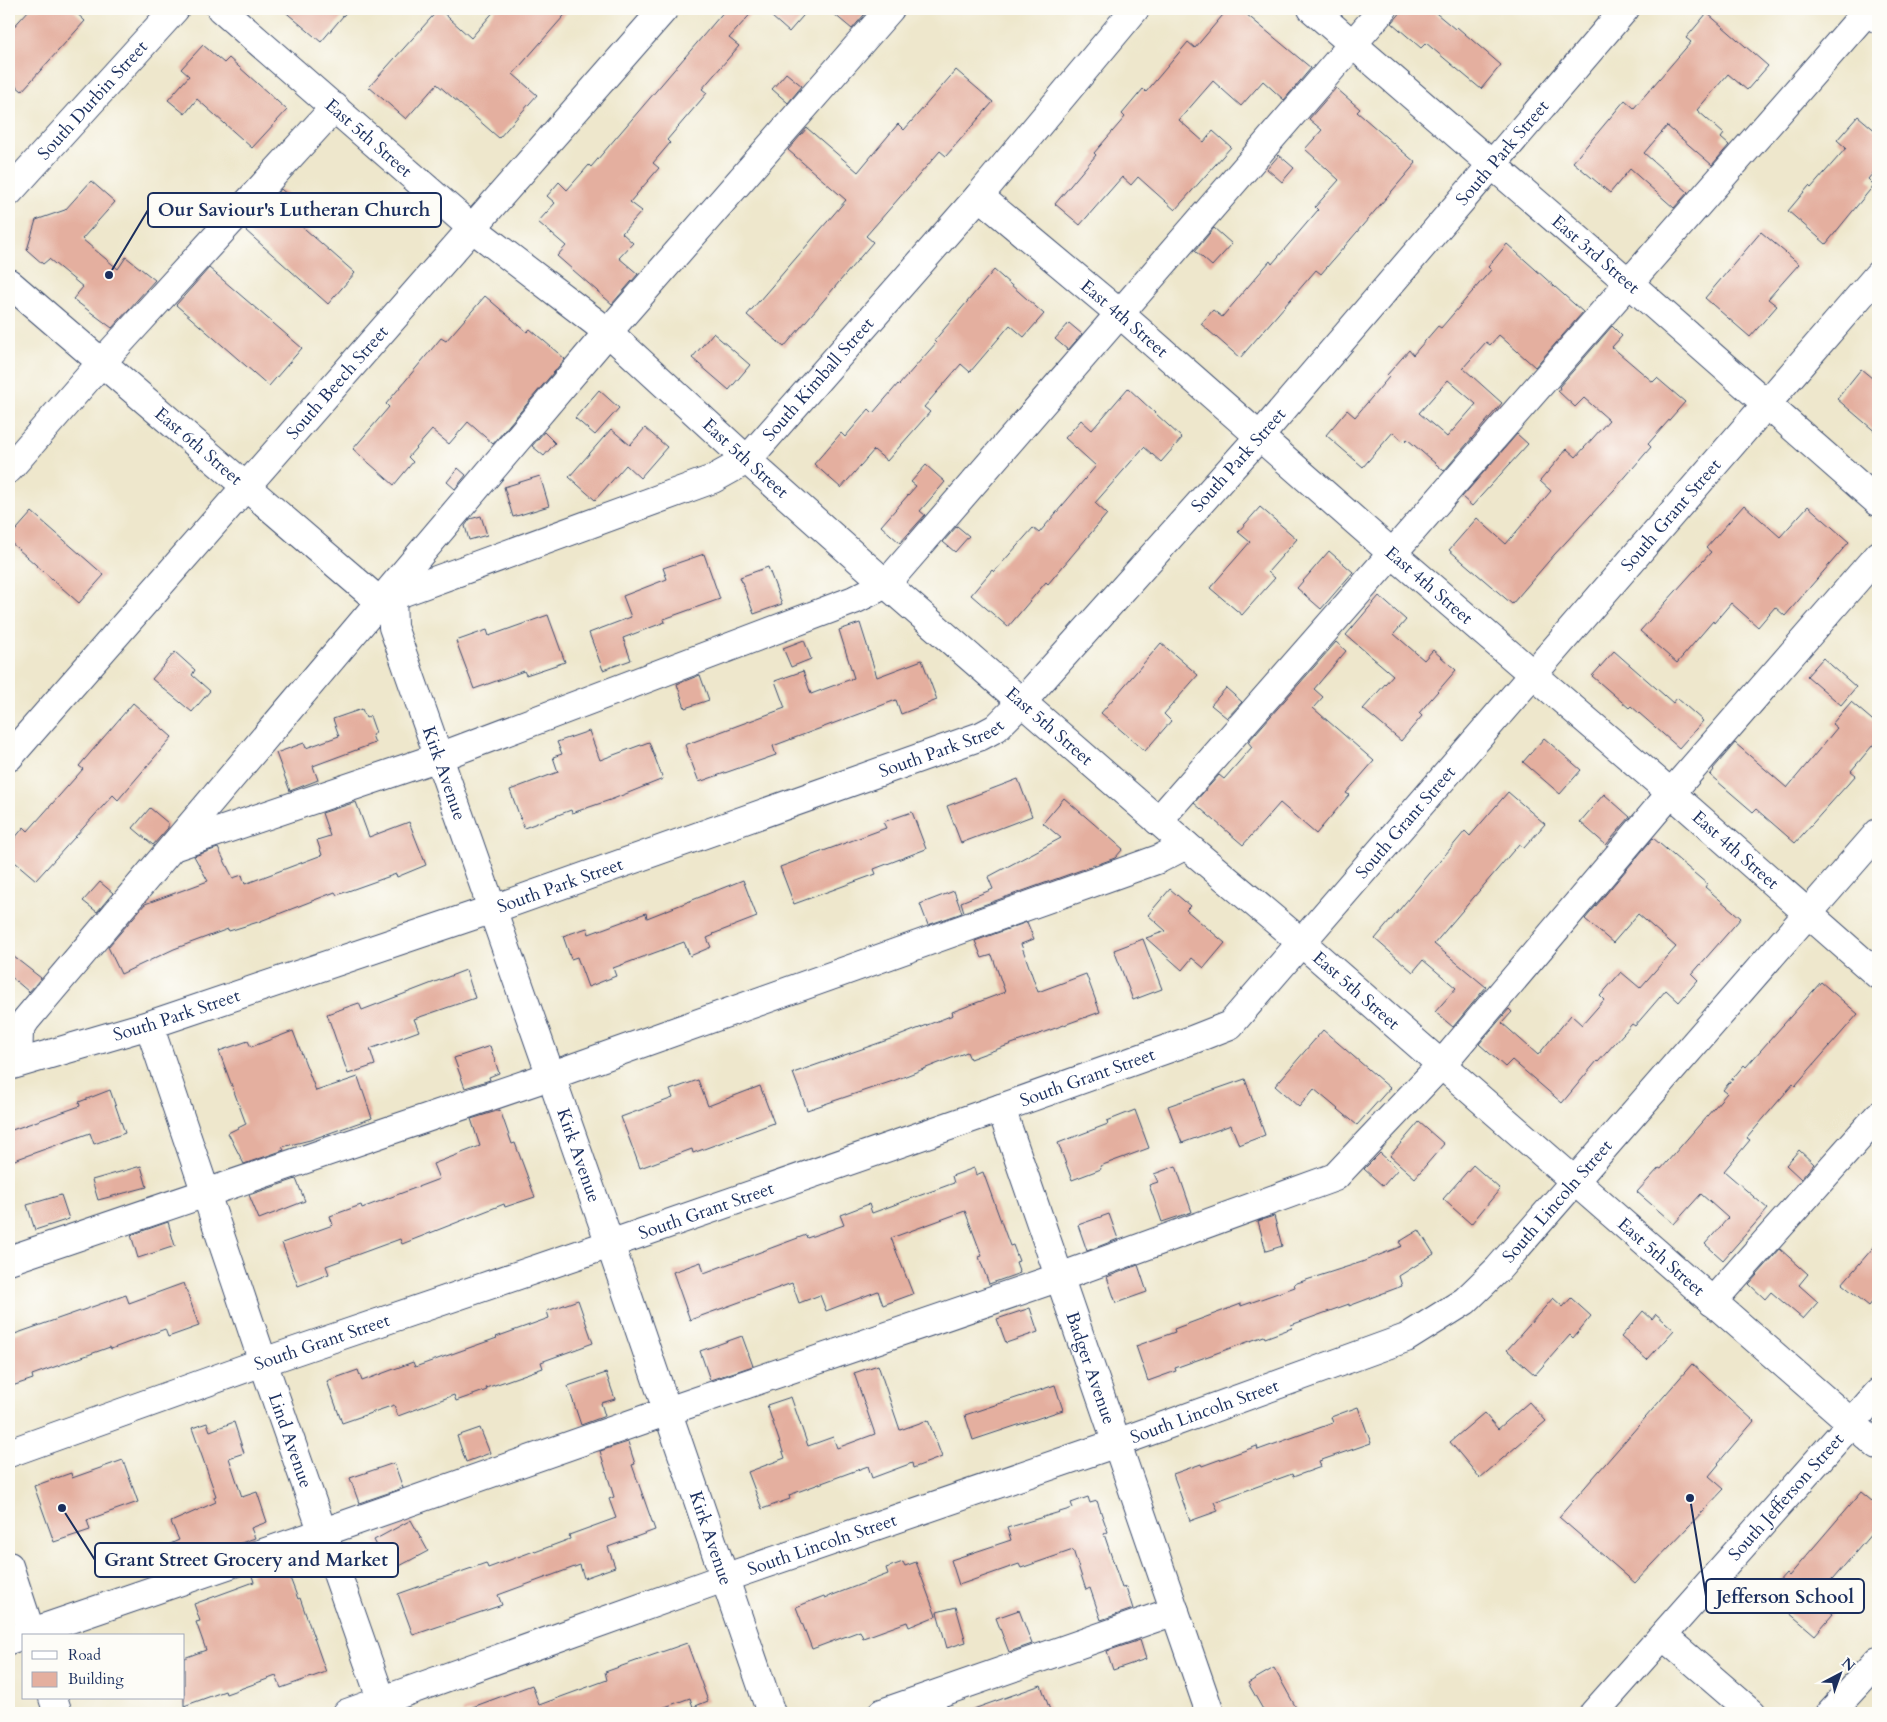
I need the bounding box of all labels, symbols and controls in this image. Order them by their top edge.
street label: South Durbin Street [32,35,153,165]
street label: East 5th Street [320,93,418,183]
street label: South Park Street [1450,94,1555,211]
callout: Our Saviour's Lutheran Church [148,193,441,227]
text: Our Saviour's Lutheran Church [158,197,430,223]
street label: East 3rd Street [1546,209,1645,300]
street label: East 4th Street [1075,273,1174,363]
street label: South Kimball Street [757,311,880,447]
street label: South Beech Street [280,320,394,445]
street label: East 6th Street [149,401,248,491]
street label: South Park Street [1185,402,1292,518]
street label: East 5th Street [697,413,794,504]
street label: South Grant Street [1615,453,1727,577]
street label: East 4th Street [1380,540,1479,630]
street label: East 5th Street [1000,681,1099,771]
street label: South Park Street [875,714,1010,784]
street label: Kirk Avenue [416,723,472,824]
street label: South Grant Street [1349,760,1461,884]
street label: East 4th Street [1687,805,1785,895]
street label: South Park Street [494,851,627,919]
street label: East 5th Street [1307,945,1406,1036]
street label: South Park Street [110,983,243,1047]
street label: South Grant Street [1016,1042,1159,1113]
street label: Kirk Avenue [551,1105,607,1206]
street label: South Lincoln Street [1496,1134,1618,1268]
street label: South Grant Street [635,1175,777,1246]
street label: East 5th Street [1612,1212,1711,1302]
street label: South Grant Street [251,1307,393,1377]
street label: Badger Avenue [1060,1308,1122,1428]
street label: South Lincoln Street [1127,1373,1282,1450]
street label: Lind Avenue [262,1390,319,1491]
street label: South Jefferson Street [1722,1427,1850,1566]
street label: Kirk Avenue [683,1488,739,1588]
street label: South Lincoln Street [744,1507,900,1582]
callout: Grant Street Grocery and Market [95,1543,398,1577]
text: Grant Street Grocery and Market [104,1547,388,1573]
callout: Jefferson School [1706,1579,1864,1613]
text: Jefferson School [1713,1584,1854,1610]
legend [22,1634,185,1700]
text: Road [68,1645,101,1665]
north arrow [1814,1650,1864,1700]
text: N [1837,1653,1859,1676]
text: Building [68,1669,124,1689]

